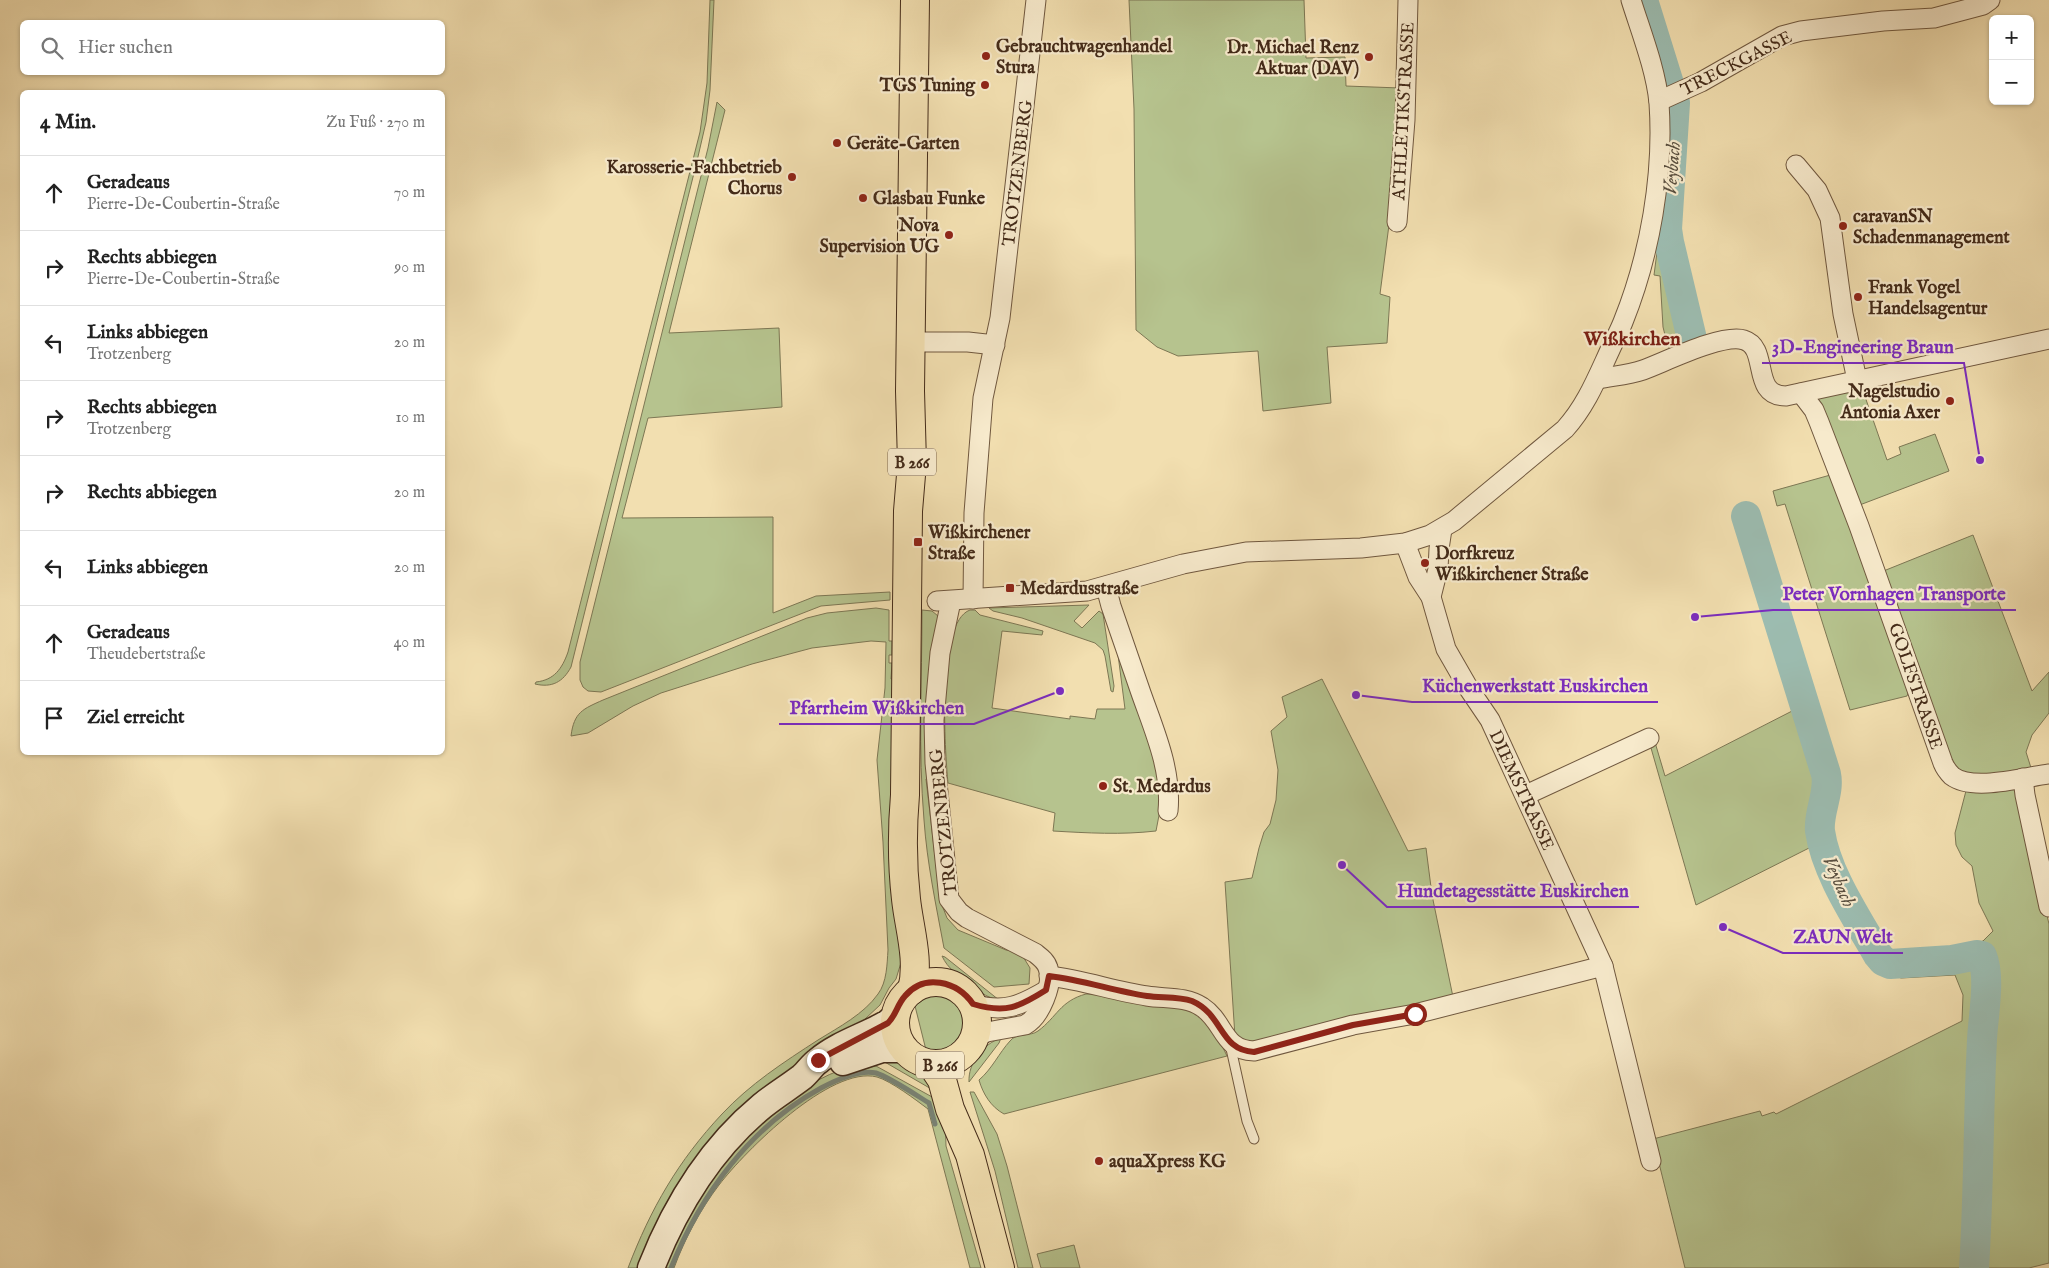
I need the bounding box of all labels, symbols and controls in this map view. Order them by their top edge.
map controls [1989,15,2034,105]
button: + [1989,15,2034,60]
search box [20,20,445,75]
street label: ATHLETIKSTRASSE [1388,21,1421,202]
street label: TRECKGASSE [1677,26,1796,102]
icon: search [38,34,66,62]
text: Hier suchen [78,36,173,60]
place label: Gebrauchtwagenhandel Stura [996,36,1173,80]
place label: Dr. Michael Renz Aktuar (DAV) [1227,37,1360,81]
marker: Gebrauchtwagenhandel Stura [980,50,992,62]
marker: Dr. Michael Renz Aktuar (DAV) [1363,51,1375,63]
button: − [1989,60,2034,105]
place label: TGS Tuning [879,75,976,98]
marker: TGS Tuning [979,79,991,91]
street label: TROTZENBERG [998,98,1039,248]
text: 4 Min. [40,109,96,136]
text: Zu Fuß · 270 m [326,113,425,133]
place label: Geräte-Garten [847,133,960,156]
marker: Geräte-Garten [831,137,843,149]
water label: Veybach [1659,141,1687,196]
place label: Karosserie-Fachbetrieb Chorus [606,157,783,201]
text: Geradeaus [87,171,170,195]
marker: Karosserie-Fachbetrieb Chorus [786,171,798,183]
icon: ahead [40,179,68,207]
text: 70 m [394,183,425,203]
place label: Glasbau Funke [873,188,986,211]
marker: Glasbau Funke [857,192,869,204]
text: Pierre-De-Coubertin-Straße [87,195,280,215]
place label: caravanSN Schadenmanagement [1853,206,2010,250]
place label: Nova Supervision UG [819,215,940,259]
marker: caravanSN Schadenmanagement [1837,220,1849,232]
marker: Nova Supervision UG [943,229,955,241]
text: Rechts abbiegen [87,246,217,270]
icon: right [40,254,68,282]
text: 90 m [394,258,425,278]
text: Pierre-De-Coubertin-Straße [87,270,280,290]
place label: Frank Vogel Handelsagentur [1868,277,1988,321]
marker: Frank Vogel Handelsagentur [1852,291,1864,303]
text: Links abbiegen [87,321,208,345]
district label: Wißkirchen [1582,327,1681,352]
icon: left [40,329,68,357]
callout: 3D-Engineering Braun [1762,329,1964,363]
text: 20 m [394,333,425,353]
text: 3D-Engineering Braun [1772,336,1954,360]
text: Trotzenberg [87,345,171,365]
place label: Nagelstudio Antonia Axer [1840,381,1940,425]
marker: Nagelstudio Antonia Axer [1944,395,1956,407]
text: Rechts abbiegen [87,396,217,420]
icon: right [40,404,68,432]
text: 10 m [395,408,425,428]
text: Trotzenberg [87,420,171,440]
road number: B 266 [888,448,936,476]
icon: right [40,479,68,507]
text: Rechts abbiegen [87,481,217,505]
text: 20 m [394,483,425,503]
place label: Wißkirchener Straße [927,522,1031,566]
marker: Wißkirchener Straße [912,536,924,548]
place label: Dorfkreuz Wißkirchener Straße [1434,543,1589,587]
icon: left [40,554,68,582]
text: Links abbiegen [87,556,208,580]
marker: Dorfkreuz Wißkirchener Straße [1419,557,1431,569]
text: 20 m [394,558,425,578]
callout: Peter Vornhagen Transporte [1773,576,2016,610]
place label: Medardusstraße [1020,578,1139,601]
marker: Medardusstraße [1004,582,1016,594]
text: Peter Vornhagen Transporte [1782,583,2006,607]
street label: GOLFSTRASSE [1882,620,1947,753]
text: Geradeaus [87,621,170,645]
icon: ahead [40,629,68,657]
text: 40 m [393,633,425,653]
text: Theudebertstraße [87,645,205,665]
callout: Küchenwerkstatt Euskirchen [1412,668,1658,702]
text: Küchenwerkstatt Euskirchen [1422,675,1648,699]
callout: Pfarrheim Wißkirchen [779,690,974,724]
text: Pfarrheim Wißkirchen [790,697,964,721]
icon: arrive [40,704,68,732]
text: Ziel erreicht [87,706,185,730]
street label: DIEMSTRASSE [1483,727,1559,855]
street label: TROTZENBERG [925,747,964,896]
place label: St. Medardus [1113,776,1211,799]
marker: St. Medardus [1097,780,1109,792]
water label: Veybach [1816,853,1860,911]
callout: Hundetagesstätte Euskirchen [1387,873,1639,907]
text: Hundetagesstätte Euskirchen [1397,880,1629,904]
callout: ZAUN Welt [1783,919,1903,953]
text: ZAUN Welt [1793,926,1893,950]
route start [1404,1003,1427,1026]
route end [807,1049,830,1072]
road number: B 266 [916,1052,964,1078]
place label: aquaXpress KG [1109,1151,1226,1174]
marker: aquaXpress KG [1093,1155,1105,1167]

